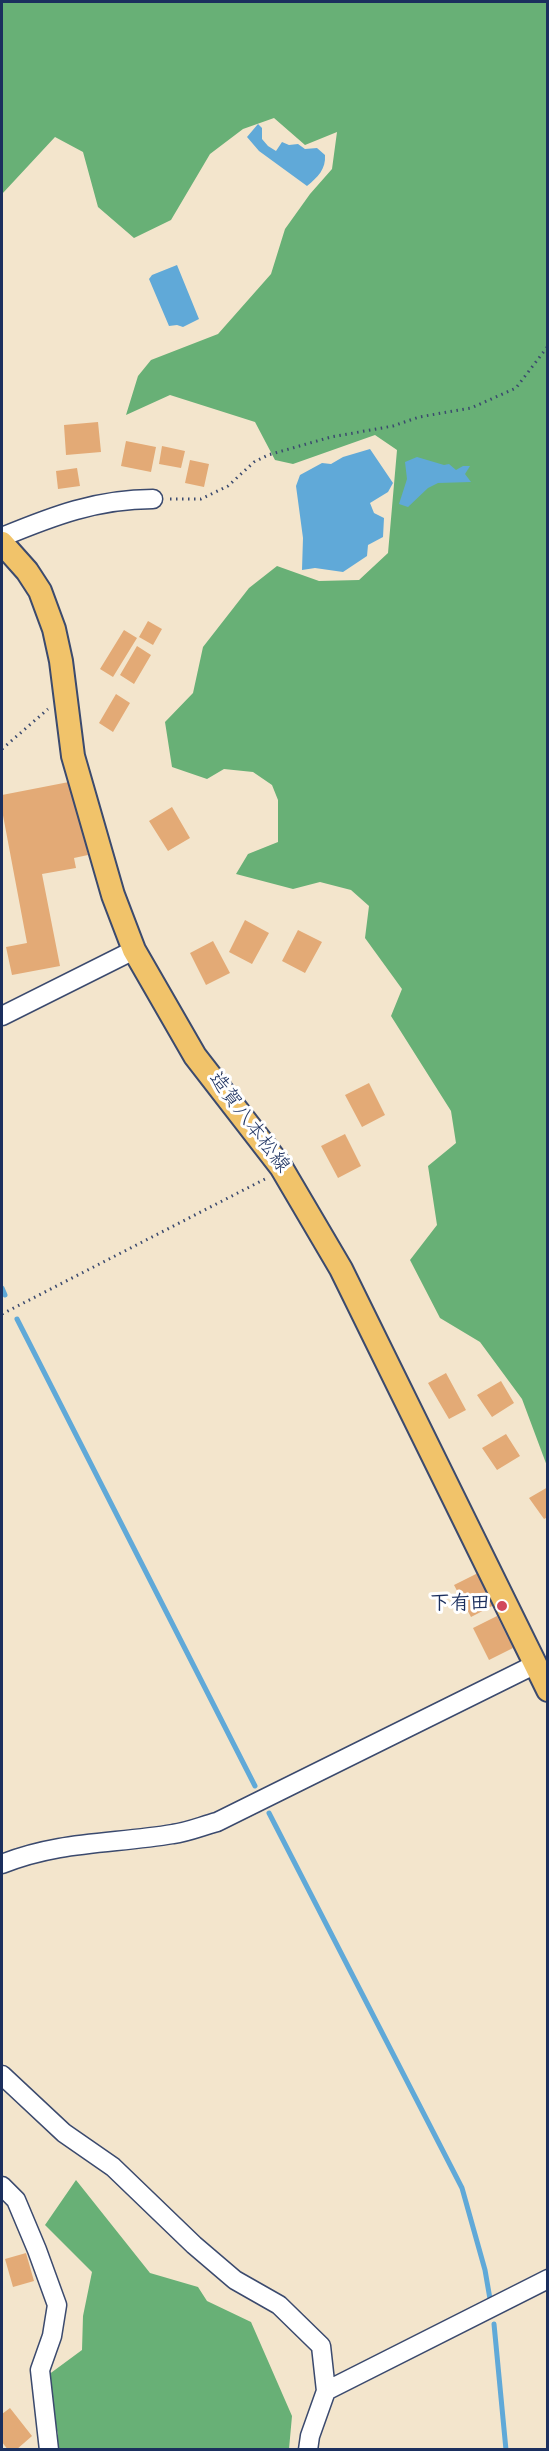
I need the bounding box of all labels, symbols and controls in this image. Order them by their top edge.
street label: 造賀八本松線 [201,1069,293,1179]
place label: 下有田 [430,1594,490,1618]
marker: 下有田 [495,1599,509,1613]

